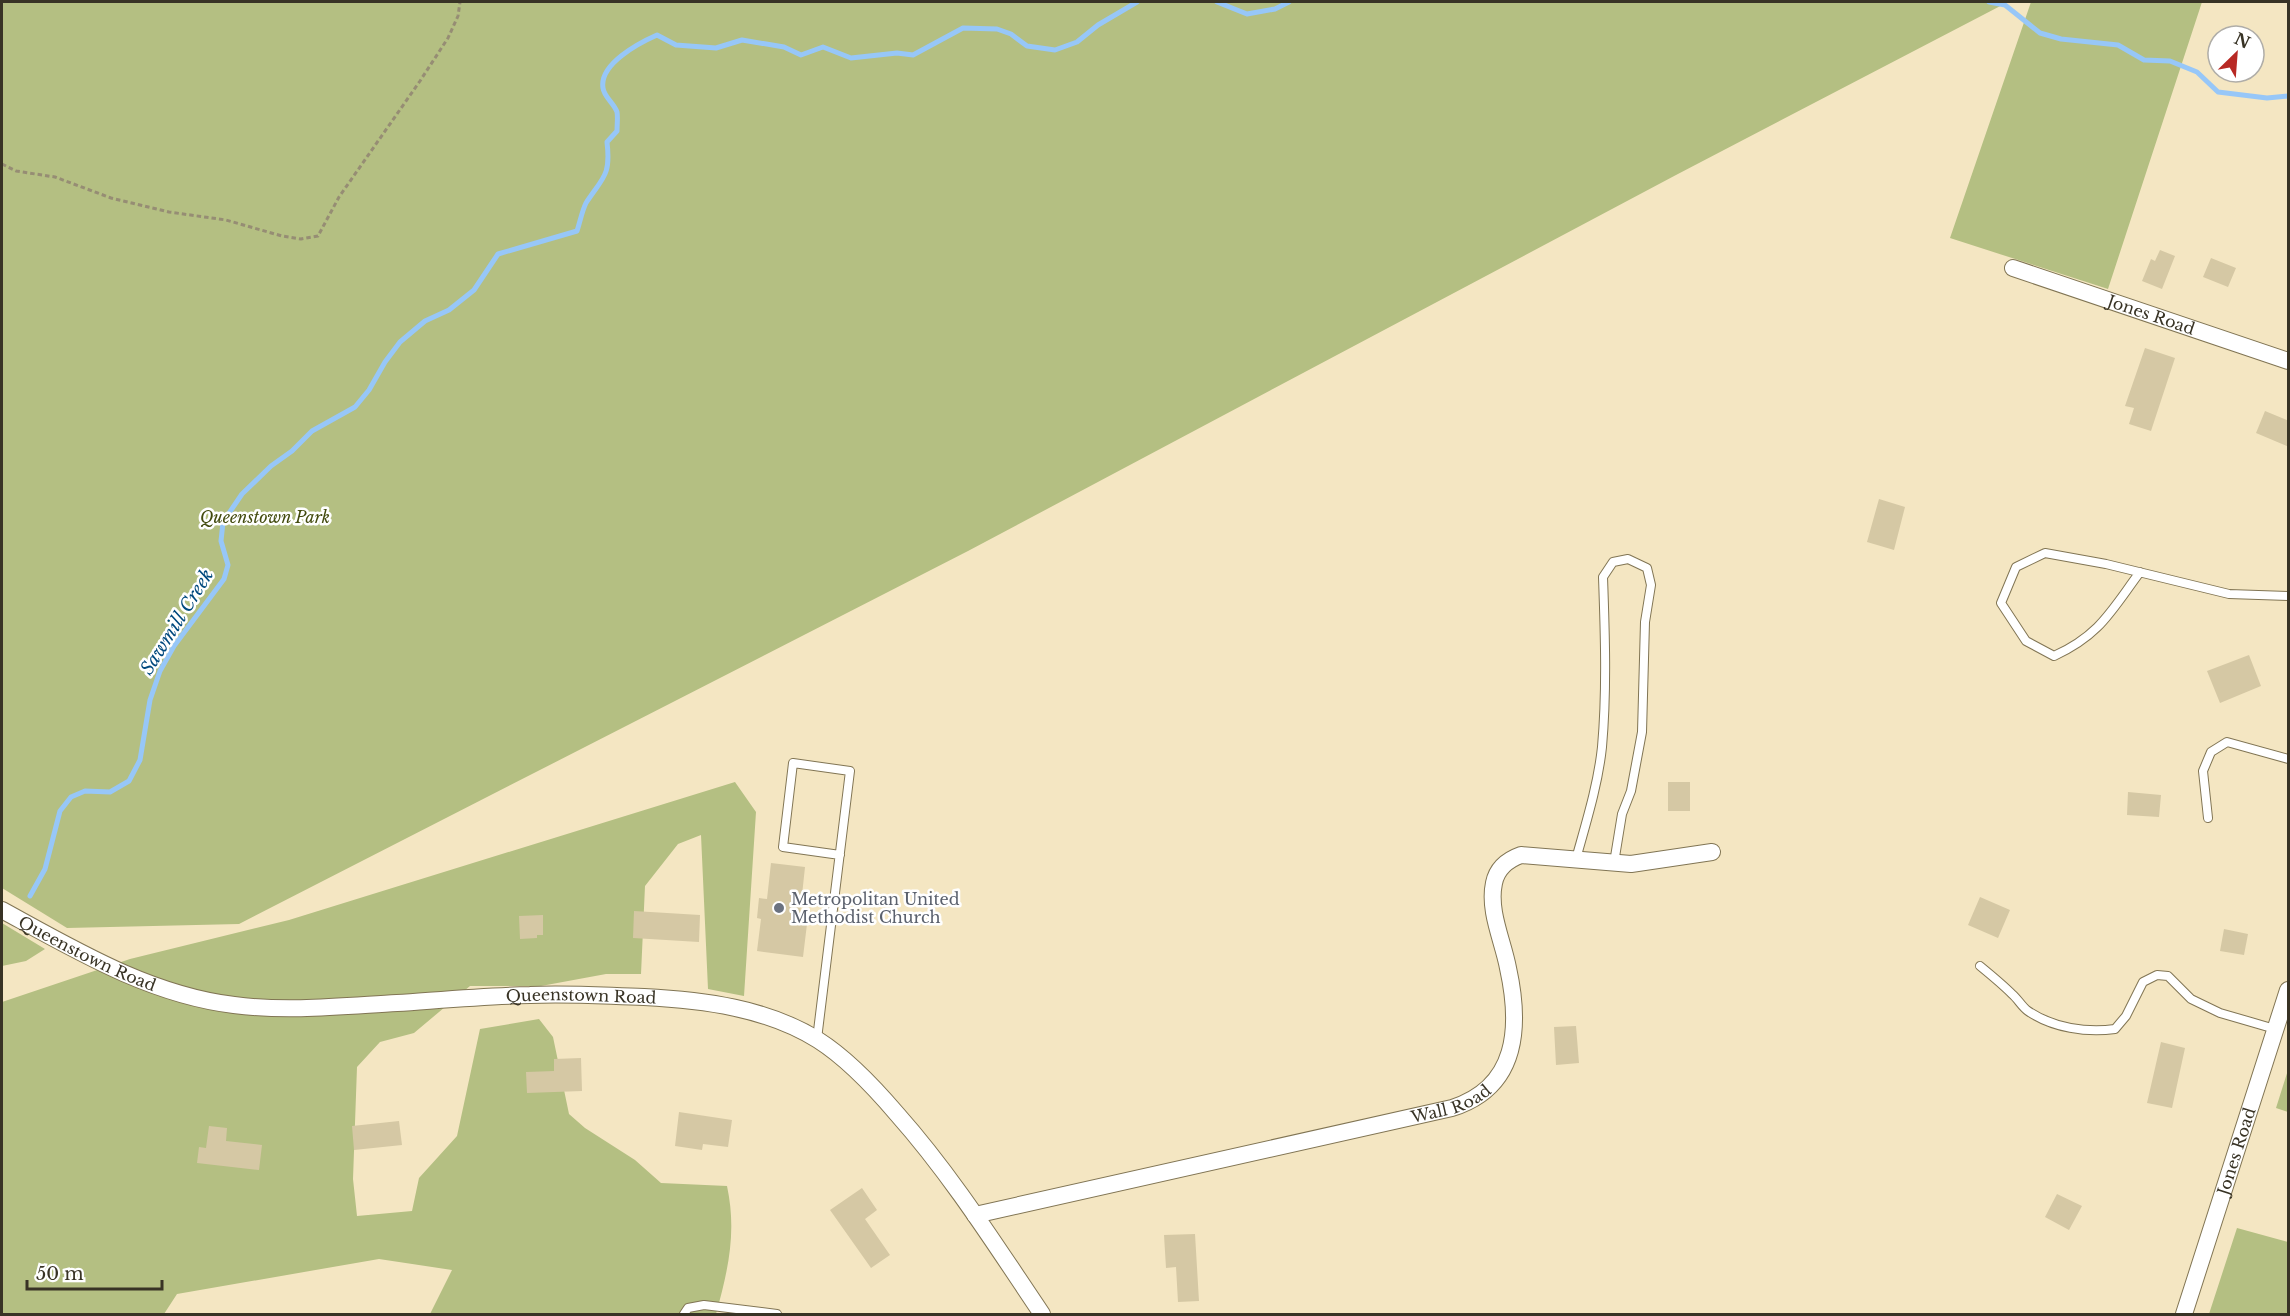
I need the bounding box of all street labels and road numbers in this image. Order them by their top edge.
street label: Jones Road [2103,290,2198,339]
street label: Queenstown Road [15,911,159,995]
street label: Queenstown Road [505,984,657,1008]
street label: Wall Road [1408,1080,1495,1127]
street label: Jones Road [2212,1105,2260,1199]

